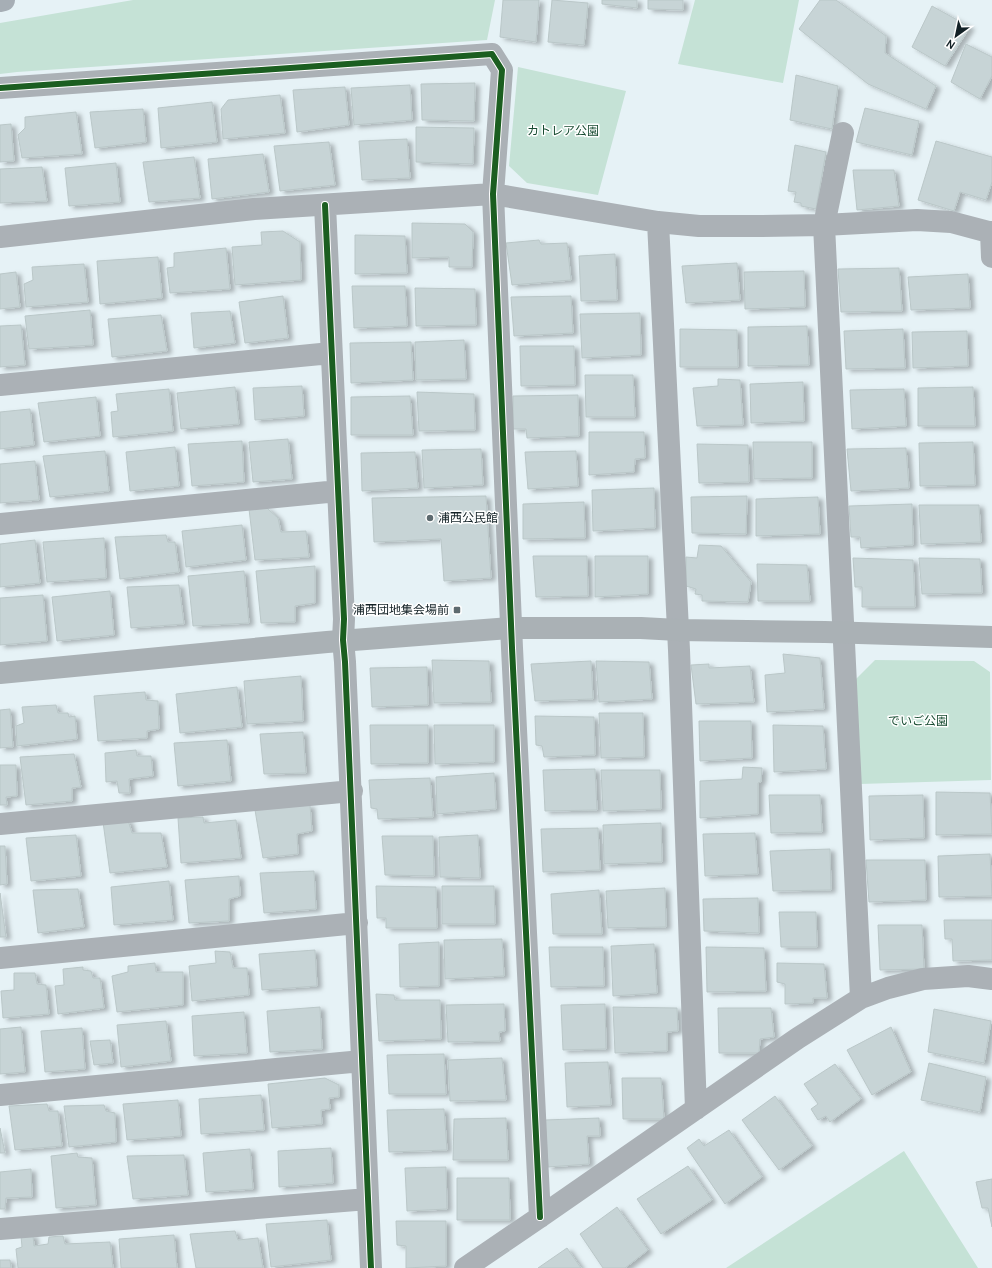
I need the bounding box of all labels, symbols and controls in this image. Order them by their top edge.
north arrow [936,16,976,56]
text: N [943,36,958,52]
park label: カトレア公園 [527,123,599,138]
place label: 浦西公民館 [438,510,498,525]
marker: 浦西公民館 [425,513,435,523]
place label: 浦西団地集会場前 [353,602,449,617]
marker: 浦西団地集会場前 [452,605,462,615]
park label: でいご公園 [888,713,948,728]

